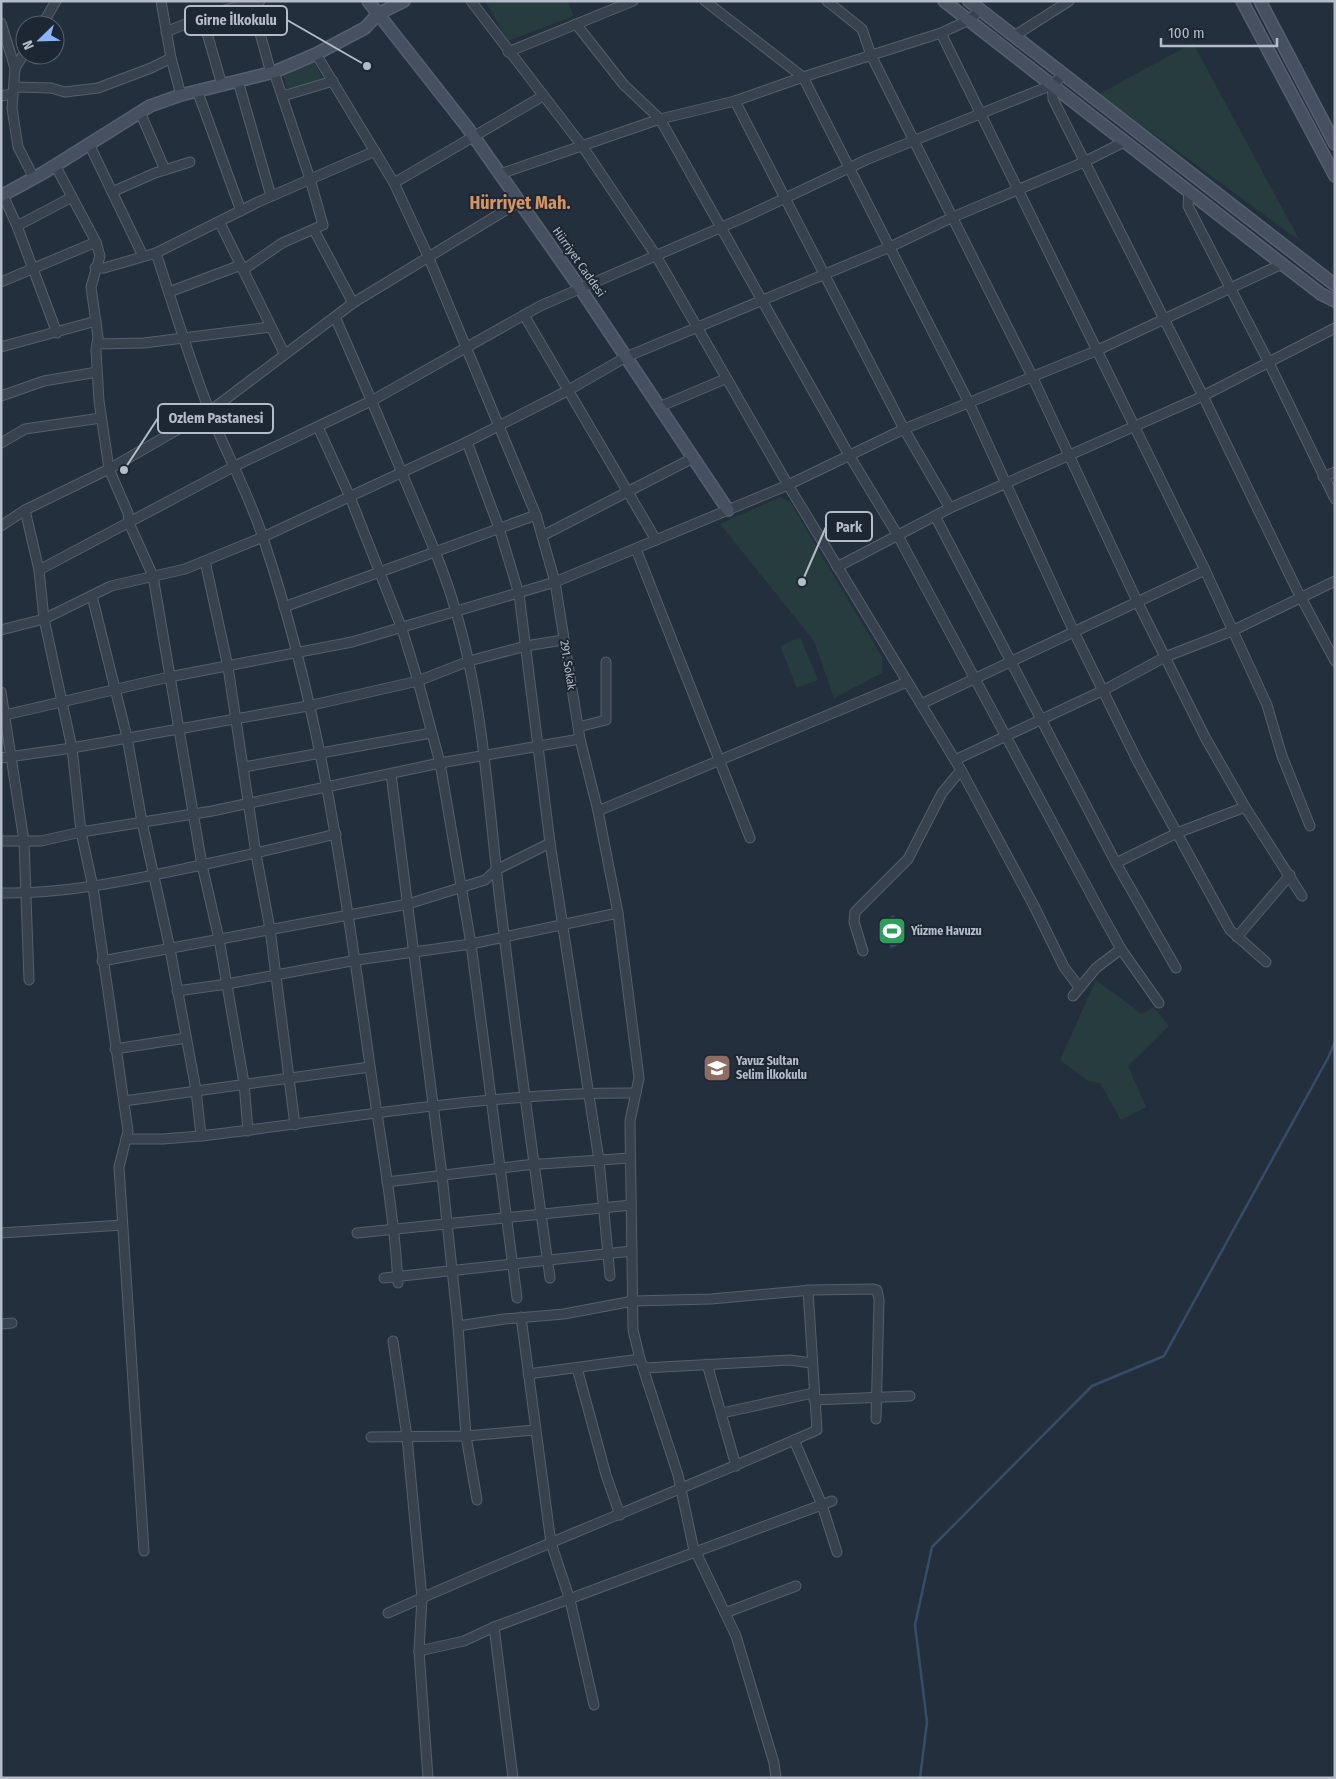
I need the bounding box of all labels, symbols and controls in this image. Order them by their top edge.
callout: Girne İlkokulu [185,6,287,35]
text: Girne İlkokulu [195,11,277,29]
north arrow [15,15,65,65]
scale bar [1161,15,1277,47]
text: 100 m [1168,24,1205,42]
text: N [19,38,38,52]
district label: Hürriyet Mah. [469,192,571,214]
street label: Hürriyet Caddesi [550,225,608,299]
callout: Ozlem Pastanesi [158,404,273,433]
text: Ozlem Pastanesi [169,410,264,427]
callout: Park [826,512,872,541]
text: Park [836,519,863,536]
street label: 291. Sokak [557,639,579,691]
sports icon: Yüzme Havuzu [877,916,907,946]
place label: Yüzme Havuzu [910,924,982,938]
school or university icon: Yavuz Sultan Selim İlkokulu [702,1053,732,1083]
place label: Yavuz Sultan Selim İlkokulu [735,1054,807,1082]

